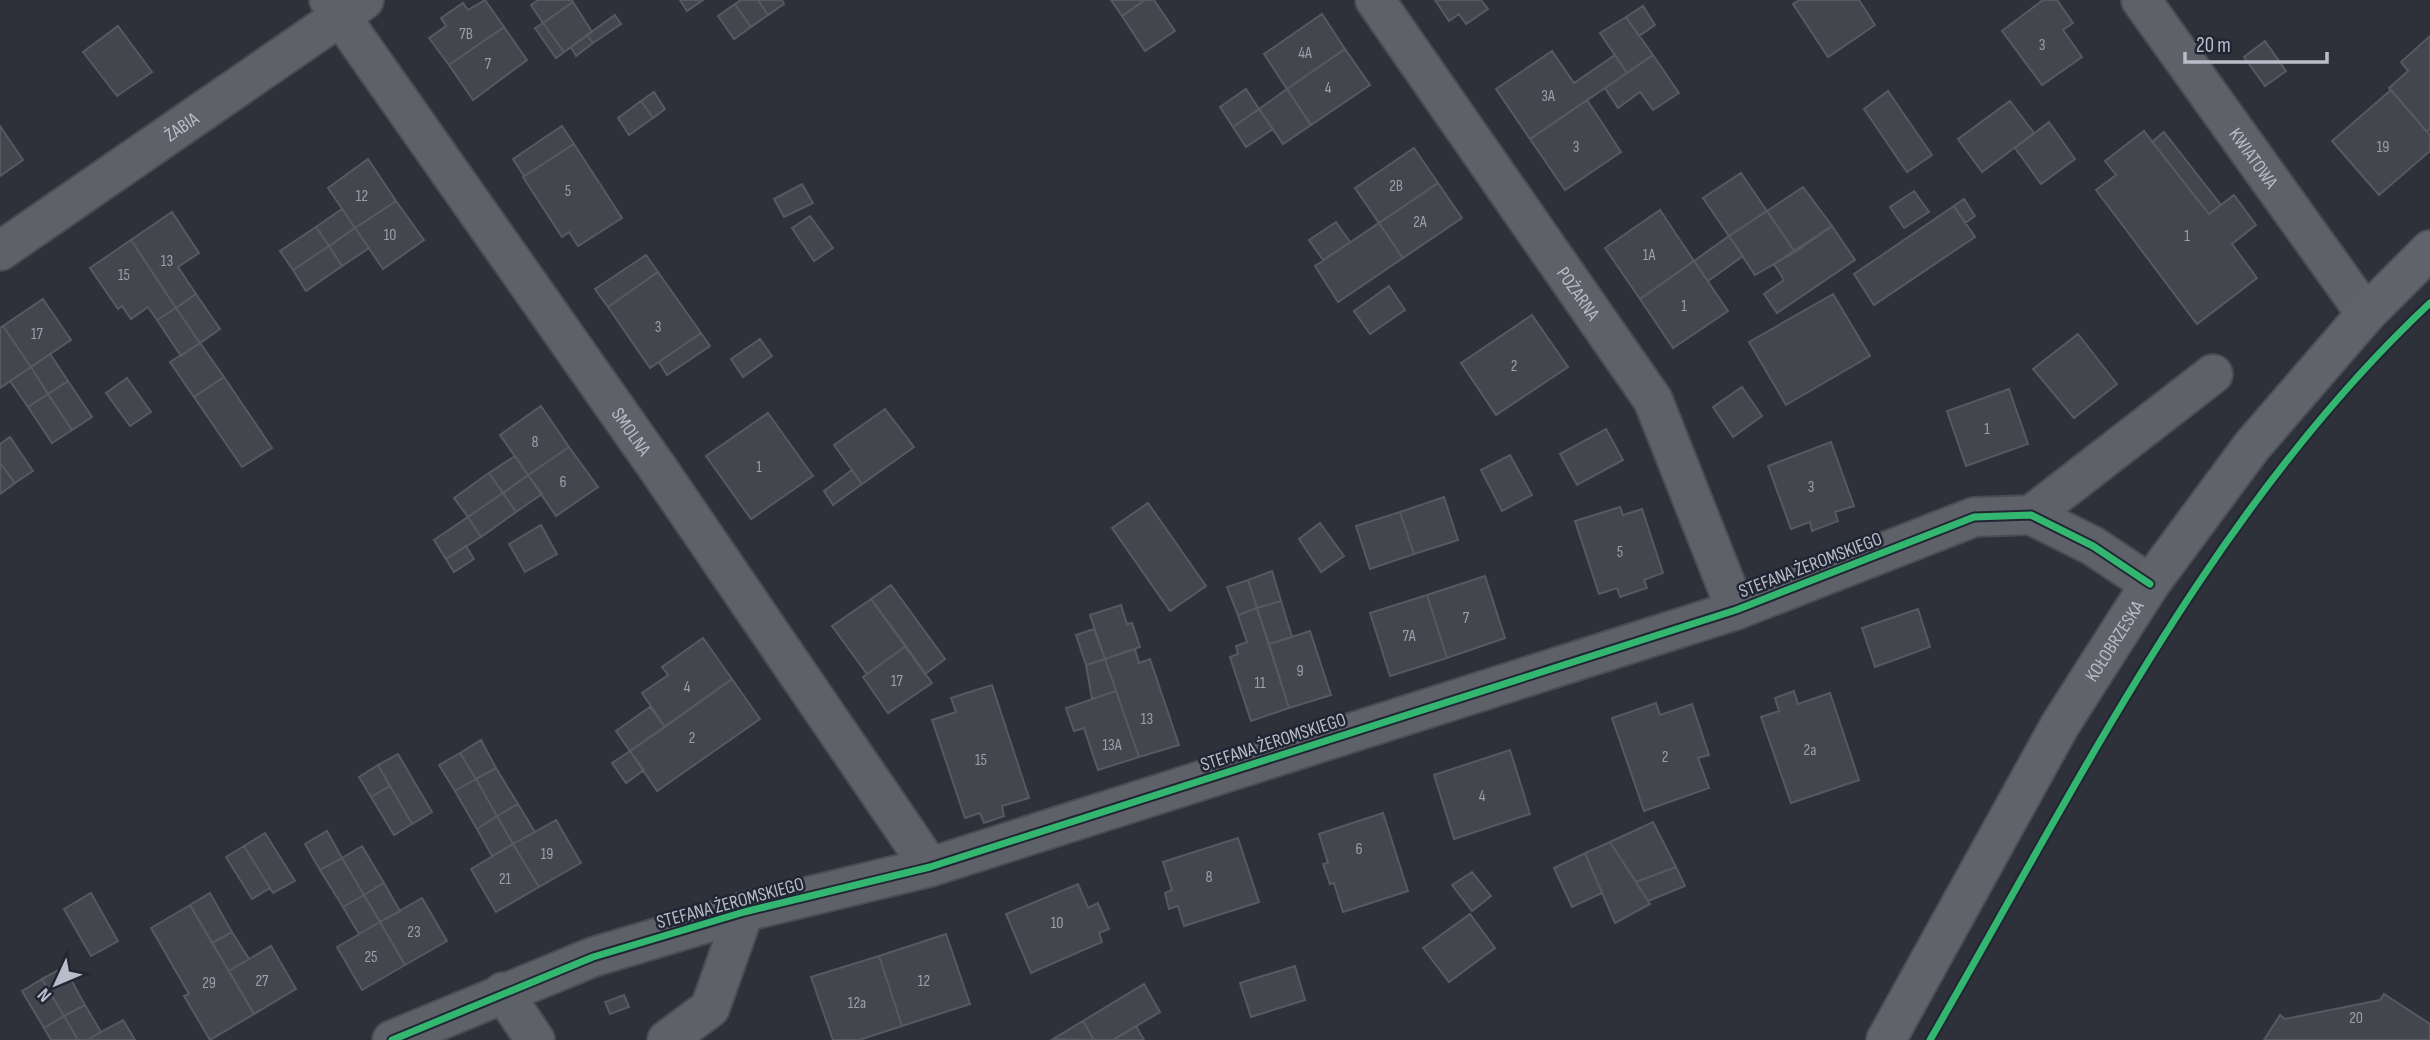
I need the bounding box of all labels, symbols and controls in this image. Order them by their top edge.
scale bar [2185,21,2327,65]
house number: 7B [459,25,473,44]
text: 20 m [2196,33,2231,58]
house number: 3 [2039,36,2045,55]
house number: 4A [1298,44,1312,63]
house number: 7 [485,55,492,74]
house number: 4 [1325,79,1332,98]
house number: 3A [1541,87,1555,106]
street label: ŻABIA [160,107,204,147]
street label: KWIATOWA [2223,124,2283,194]
house number: 3 [1573,138,1579,157]
house number: 19 [2377,138,2389,157]
house number: 2B [1389,177,1403,196]
house number: 5 [565,182,571,201]
house number: 12 [356,187,368,206]
house number: 2A [1413,213,1427,232]
house number: 10 [384,226,396,245]
house number: 1 [2184,227,2190,246]
house number: 1A [1643,246,1655,265]
house number: 13 [161,252,173,271]
street label: POŻARNA [1551,263,1605,326]
house number: 15 [118,266,130,285]
house number: 1 [1681,297,1687,316]
house number: 3 [655,318,661,337]
house number: 17 [31,325,44,344]
house number: 2 [1511,357,1517,376]
street label: SMOLNA [606,404,656,461]
house number: 1 [1984,420,1990,439]
house number: 8 [531,433,539,452]
house number: 1 [756,458,762,477]
house number: 6 [559,473,567,492]
house number: 3 [1808,478,1814,497]
street label: STEFANA ŻEROMSKIEGO [1736,528,1885,603]
house number: 5 [1617,543,1623,562]
street label: KOŁOBRZESKA [2081,596,2150,686]
house number: 7 [1463,609,1470,628]
house number: 7A [1403,627,1416,646]
house number: 9 [1296,662,1304,681]
house number: 17 [891,672,904,691]
house number: 11 [1254,674,1266,693]
house number: 4 [684,678,691,697]
street label: STEFANA ŻEROMSKIEGO [1198,708,1349,777]
house number: 13 [1141,710,1153,729]
house number: 2 [689,729,695,748]
house number: 13A [1102,736,1122,755]
house number: 2a [1804,741,1816,760]
house number: 2 [1662,748,1668,767]
house number: 15 [975,751,987,770]
house number: 4 [1479,787,1486,806]
house number: 6 [1355,840,1363,859]
house number: 19 [541,845,553,864]
house number: 8 [1205,868,1213,887]
house number: 21 [499,870,512,889]
street label: STEFANA ŻEROMSKIEGO [654,873,807,934]
house number: 10 [1051,914,1063,933]
house number: 23 [407,923,421,942]
house number: 25 [364,948,378,967]
north arrow [21,949,91,1019]
house number: 27 [255,972,269,991]
house number: 12 [918,972,930,991]
house number: 29 [202,974,216,993]
text: N [33,983,57,1006]
house number: 12a [848,994,866,1013]
house number: 20 [2349,1009,2363,1028]

